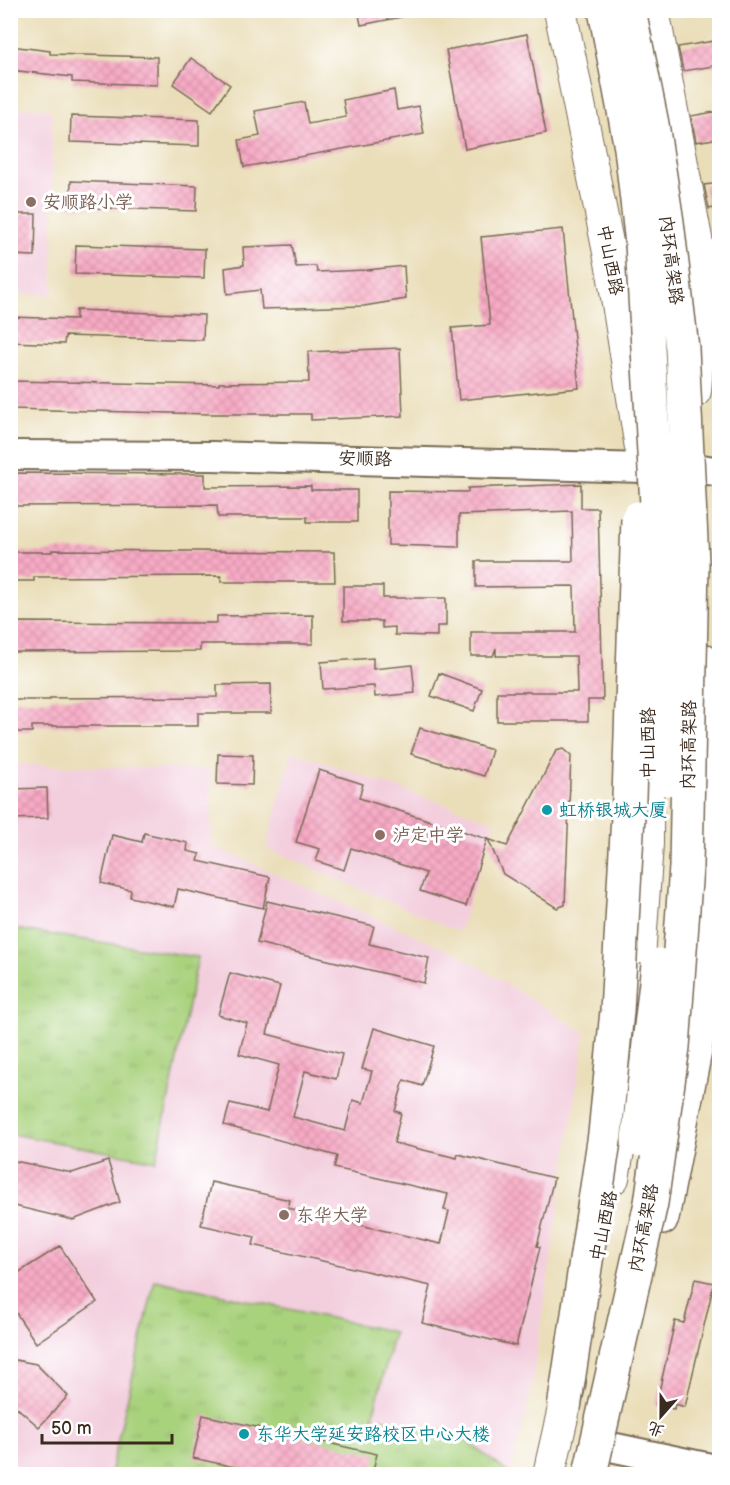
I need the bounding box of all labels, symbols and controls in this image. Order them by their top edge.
place label: 安顺路小学 [43,192,133,213]
marker: 安顺路小学 [24,195,38,209]
street label: 内环高架路 [655,214,687,306]
street label: 中山西路 [593,223,627,297]
street label: 安顺路 [338,448,392,470]
street label: 内环高架路 [678,700,700,790]
street label: 中山西路 [638,707,659,779]
place label: 虹桥银城大厦 [559,800,667,821]
marker: 虹桥银城大厦 [540,803,554,817]
place label: 泸定中学 [392,825,464,846]
marker: 泸定中学 [373,828,387,842]
street label: 内环高架路 [625,1182,663,1274]
street label: 中山西路 [586,1189,622,1263]
place label: 东华大学 [296,1205,368,1226]
marker: 东华大学 [277,1208,291,1222]
north arrow [631,1386,691,1446]
scale bar [42,1407,172,1445]
text: 北 [645,1417,667,1440]
text: 50 m [51,1418,92,1439]
place label: 东华大学延安路校区中心大楼 [256,1424,490,1445]
marker: 东华大学延安路校区中心大楼 [237,1427,251,1441]

